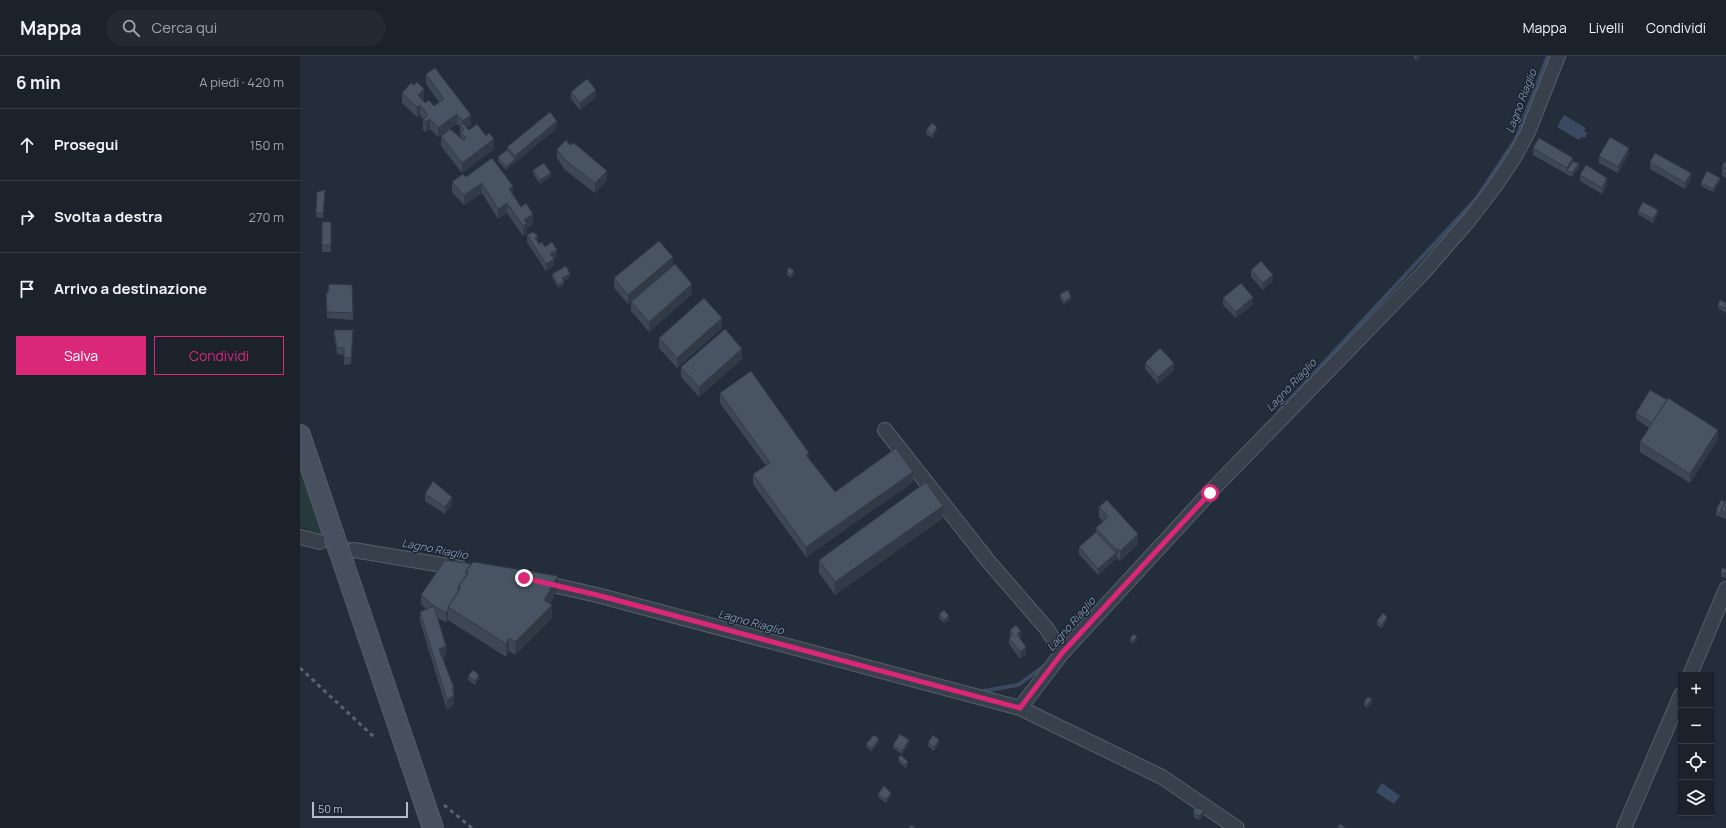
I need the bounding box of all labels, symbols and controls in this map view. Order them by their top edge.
search box [106,10,386,46]
text: Mappa [20,15,82,41]
icon: search [120,17,142,39]
text: Cerca qui [152,17,217,38]
text: Mappa [1523,18,1567,37]
text: Livelli [1589,18,1624,37]
text: Condividi [1646,18,1706,37]
water label: Lagno Riaglio [1501,65,1540,135]
text: 6 min [16,71,61,94]
text: A piedi · 420 m [199,73,284,91]
icon: ahead [16,134,38,156]
text: Prosegui [54,134,118,155]
text: 150 m [250,136,284,154]
icon: right [16,206,38,228]
text: Svolta a destra [54,206,162,227]
text: 270 m [249,208,284,226]
icon: arrive [16,278,38,300]
text: Arrivo a destinazione [54,278,207,299]
button: Salva [16,336,146,375]
button: Condividi [154,336,284,375]
water label: Lagno Riaglio [1262,354,1320,414]
route start [1201,484,1219,502]
water label: Lagno Riaglio [401,535,471,563]
route end [515,569,533,587]
water label: Lagno Riaglio [1043,592,1099,654]
water label: Lagno Riaglio [717,606,787,638]
map controls [1678,672,1714,816]
button: + [1678,672,1714,708]
button: − [1678,708,1714,744]
button: locate [1678,744,1714,780]
button: layers [1678,780,1714,816]
scale bar [312,800,408,819]
text: 50 m [318,801,343,816]

